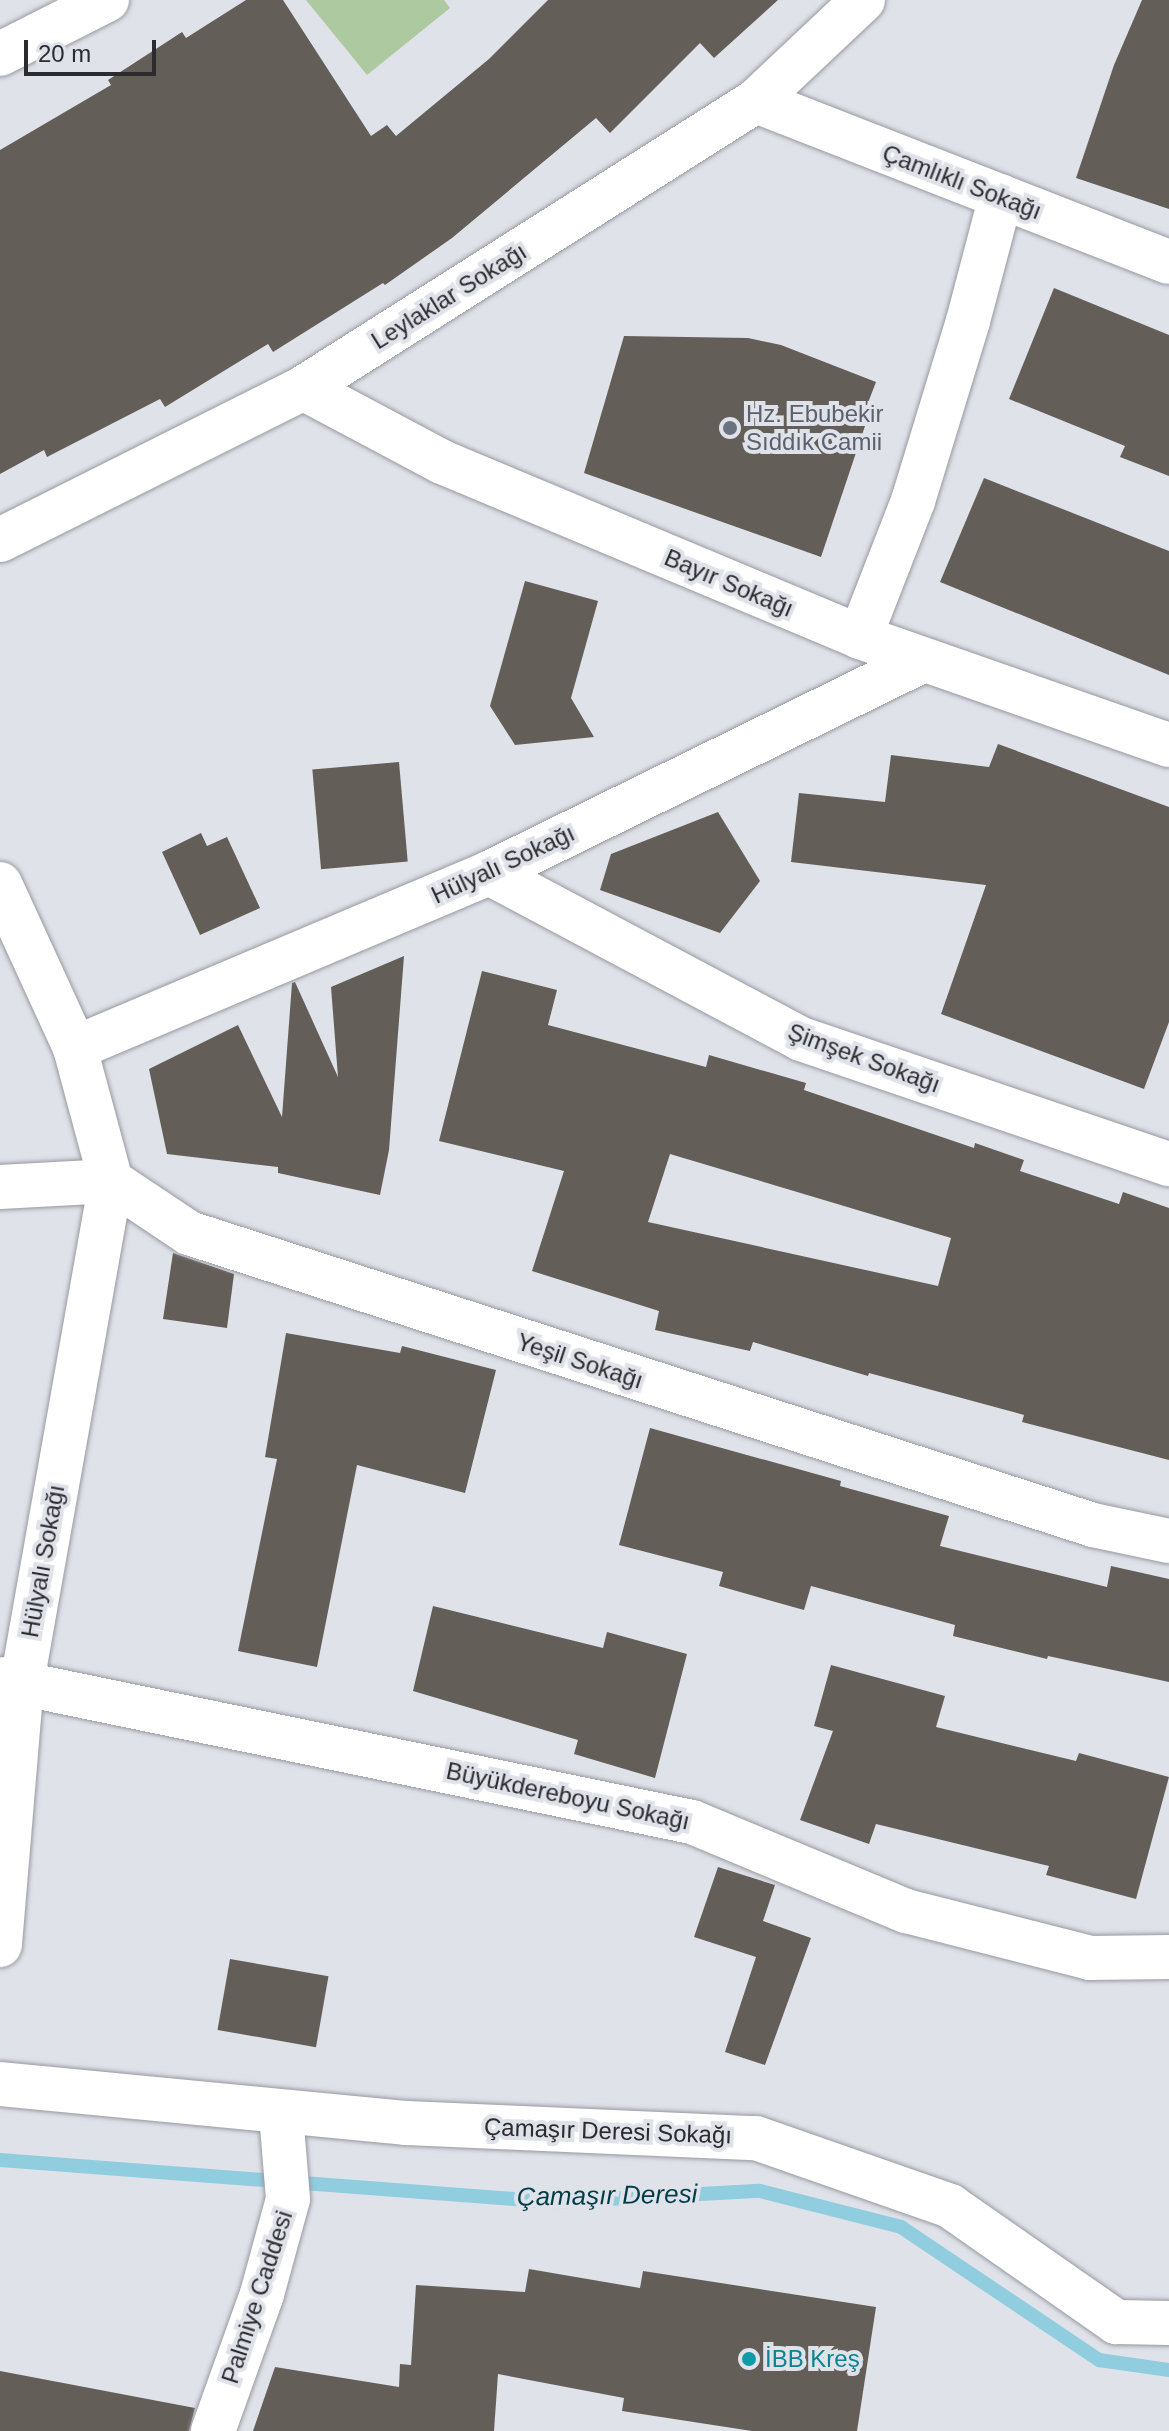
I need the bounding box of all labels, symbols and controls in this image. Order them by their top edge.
scale bar [28,24,160,74]
text: 20 m [38,40,91,67]
street label: Çamlıklı Sokağı [878,138,1046,226]
street label: Leylaklar Sokağı [366,237,532,355]
place label: Hz. Ebubekir Sıddık Camii [746,400,883,456]
marker: Hz. Ebubekir Sıddık Camii [721,419,739,437]
street label: Bayır Sokağı [660,543,798,623]
street label: Hülyalı Sokağı [427,818,579,910]
street label: Şimşek Sokağı [784,1017,944,1099]
street label: Yeşil Sokağı [513,1327,647,1395]
street label: Hülyalı Sokağı [15,1482,71,1640]
street label: Büyükdereboyu Sokağı [444,1756,692,1836]
street label: Çamaşır Deresi Sokağı [484,2112,732,2150]
water label: Çamaşır Deresi [516,2179,698,2213]
street label: Palmiye Caddesi [215,2207,299,2387]
place label: İBB Kreş [765,2345,860,2373]
marker: İBB Kreş [740,2350,758,2368]

